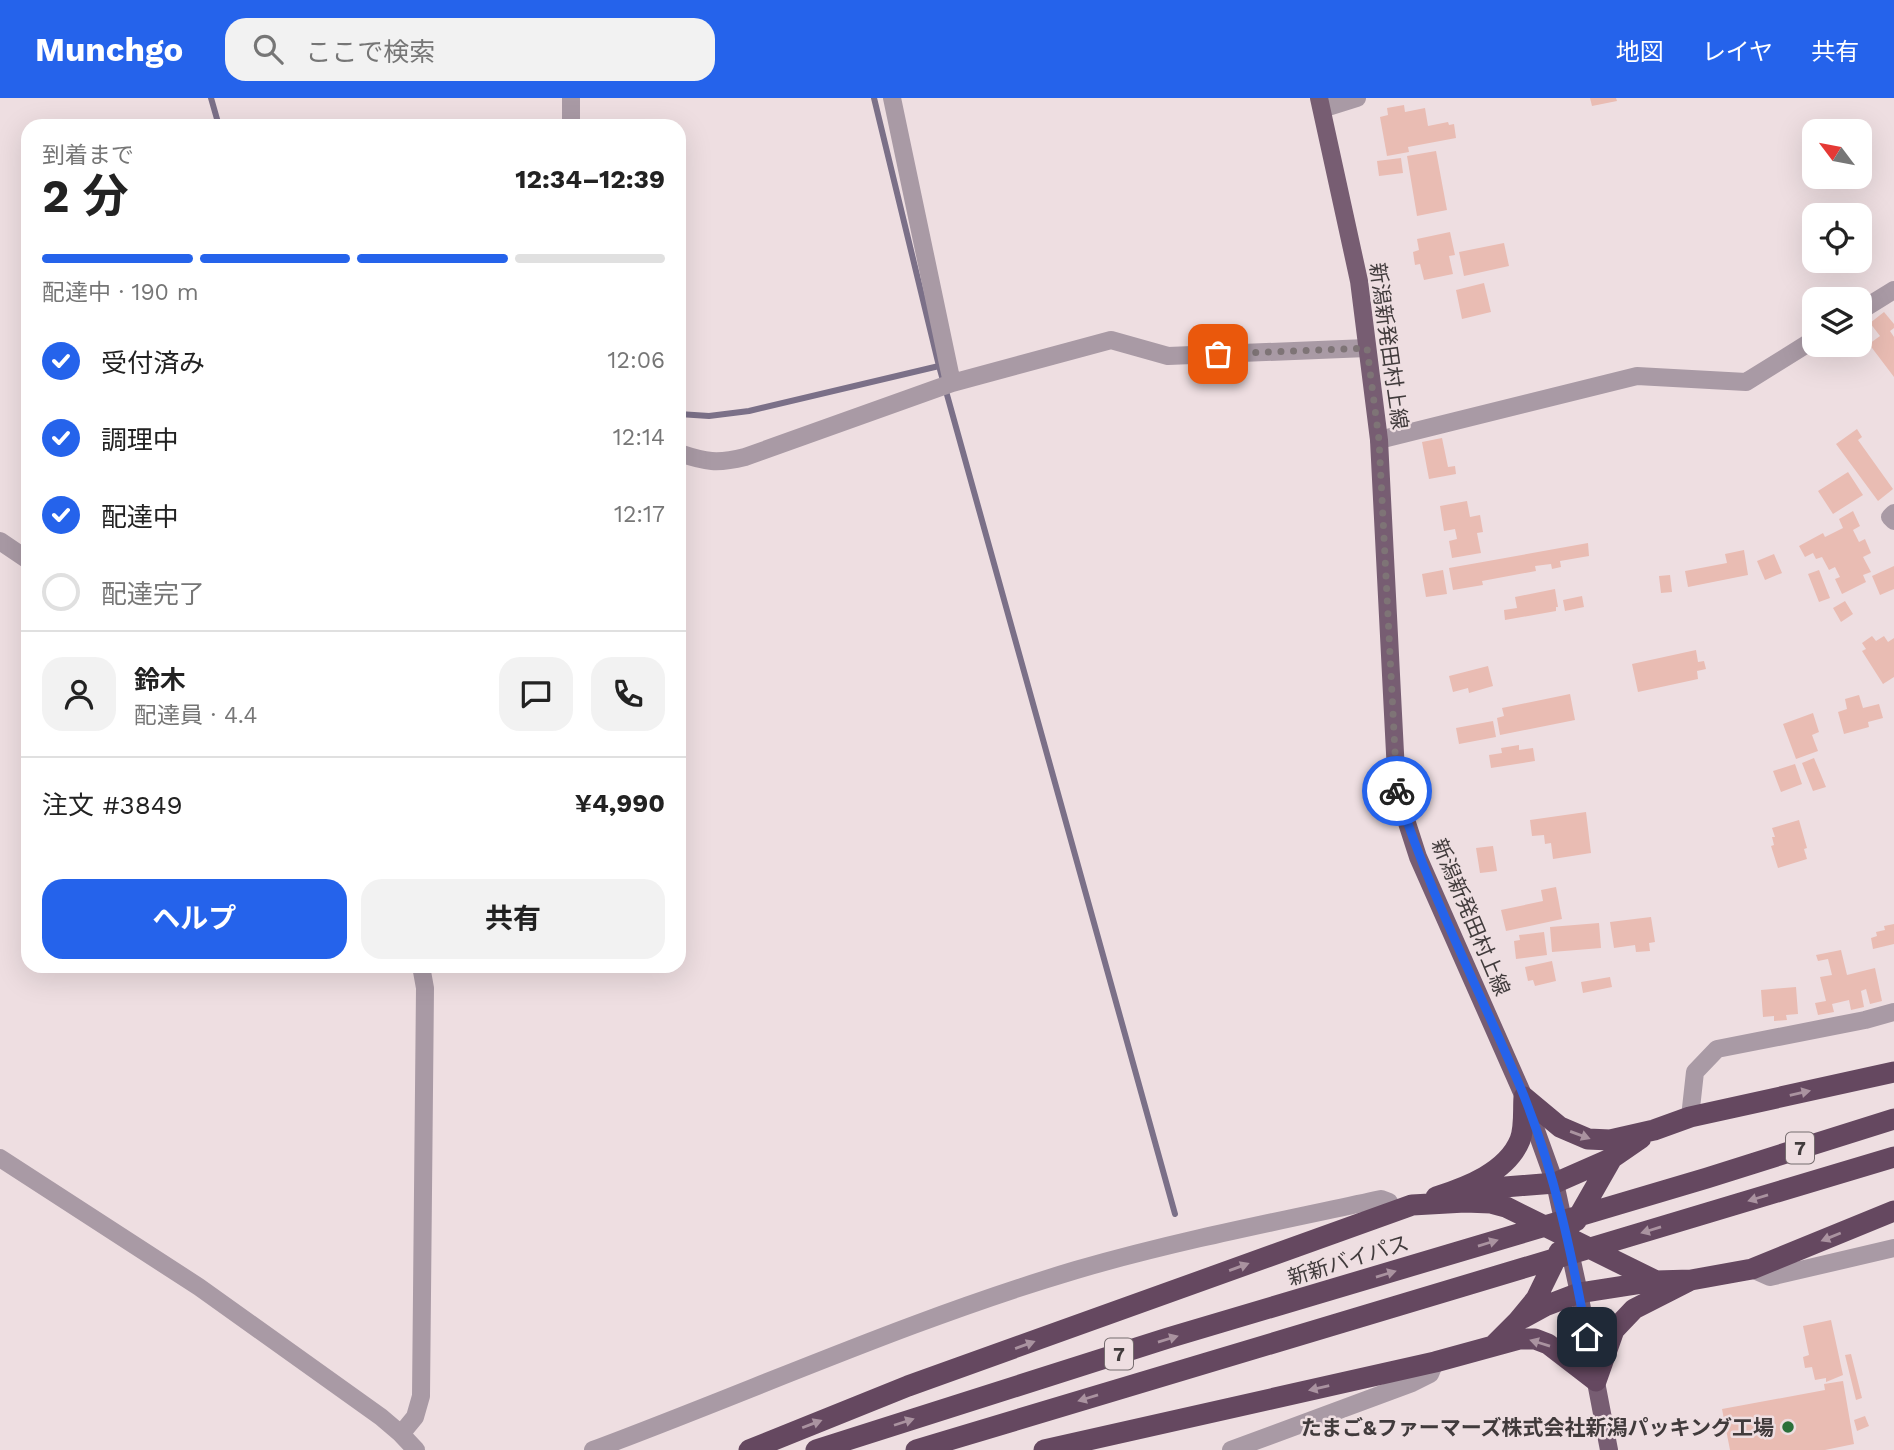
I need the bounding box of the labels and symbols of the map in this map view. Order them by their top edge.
north arrow [1802,119,1872,189]
street label: 新潟新発田村上線 [1365,261,1413,431]
pin [1188,324,1248,384]
courier [1362,756,1432,826]
street label: 新潟新発田村上線 [1427,835,1515,999]
one-way arrow [1789,1087,1811,1098]
one-way arrow [1569,1130,1590,1141]
road number: 7 [1786,1132,1814,1164]
one-way arrow [1748,1193,1769,1203]
one-way arrow [1640,1225,1661,1235]
street label: 新新バイパス [1284,1230,1412,1290]
one-way arrow [1820,1231,1841,1242]
one-way arrow [1478,1238,1499,1248]
one-way arrow [1229,1261,1250,1272]
one-way arrow [1376,1268,1397,1278]
pin [1557,1307,1617,1367]
one-way arrow [1158,1333,1179,1343]
one-way arrow [1530,1337,1551,1347]
road number: 7 [1105,1338,1133,1370]
one-way arrow [1015,1339,1036,1350]
one-way arrow [1308,1383,1330,1394]
one-way arrow [1077,1394,1098,1404]
place label: たまご&ファーマーズ株式会社新潟パッキング工場 [1301,1415,1774,1440]
one-way arrow [894,1416,915,1427]
one-way arrow [802,1418,823,1429]
marker: たまご&ファーマーズ株式会社新潟パッキング工場 [1780,1419,1796,1435]

